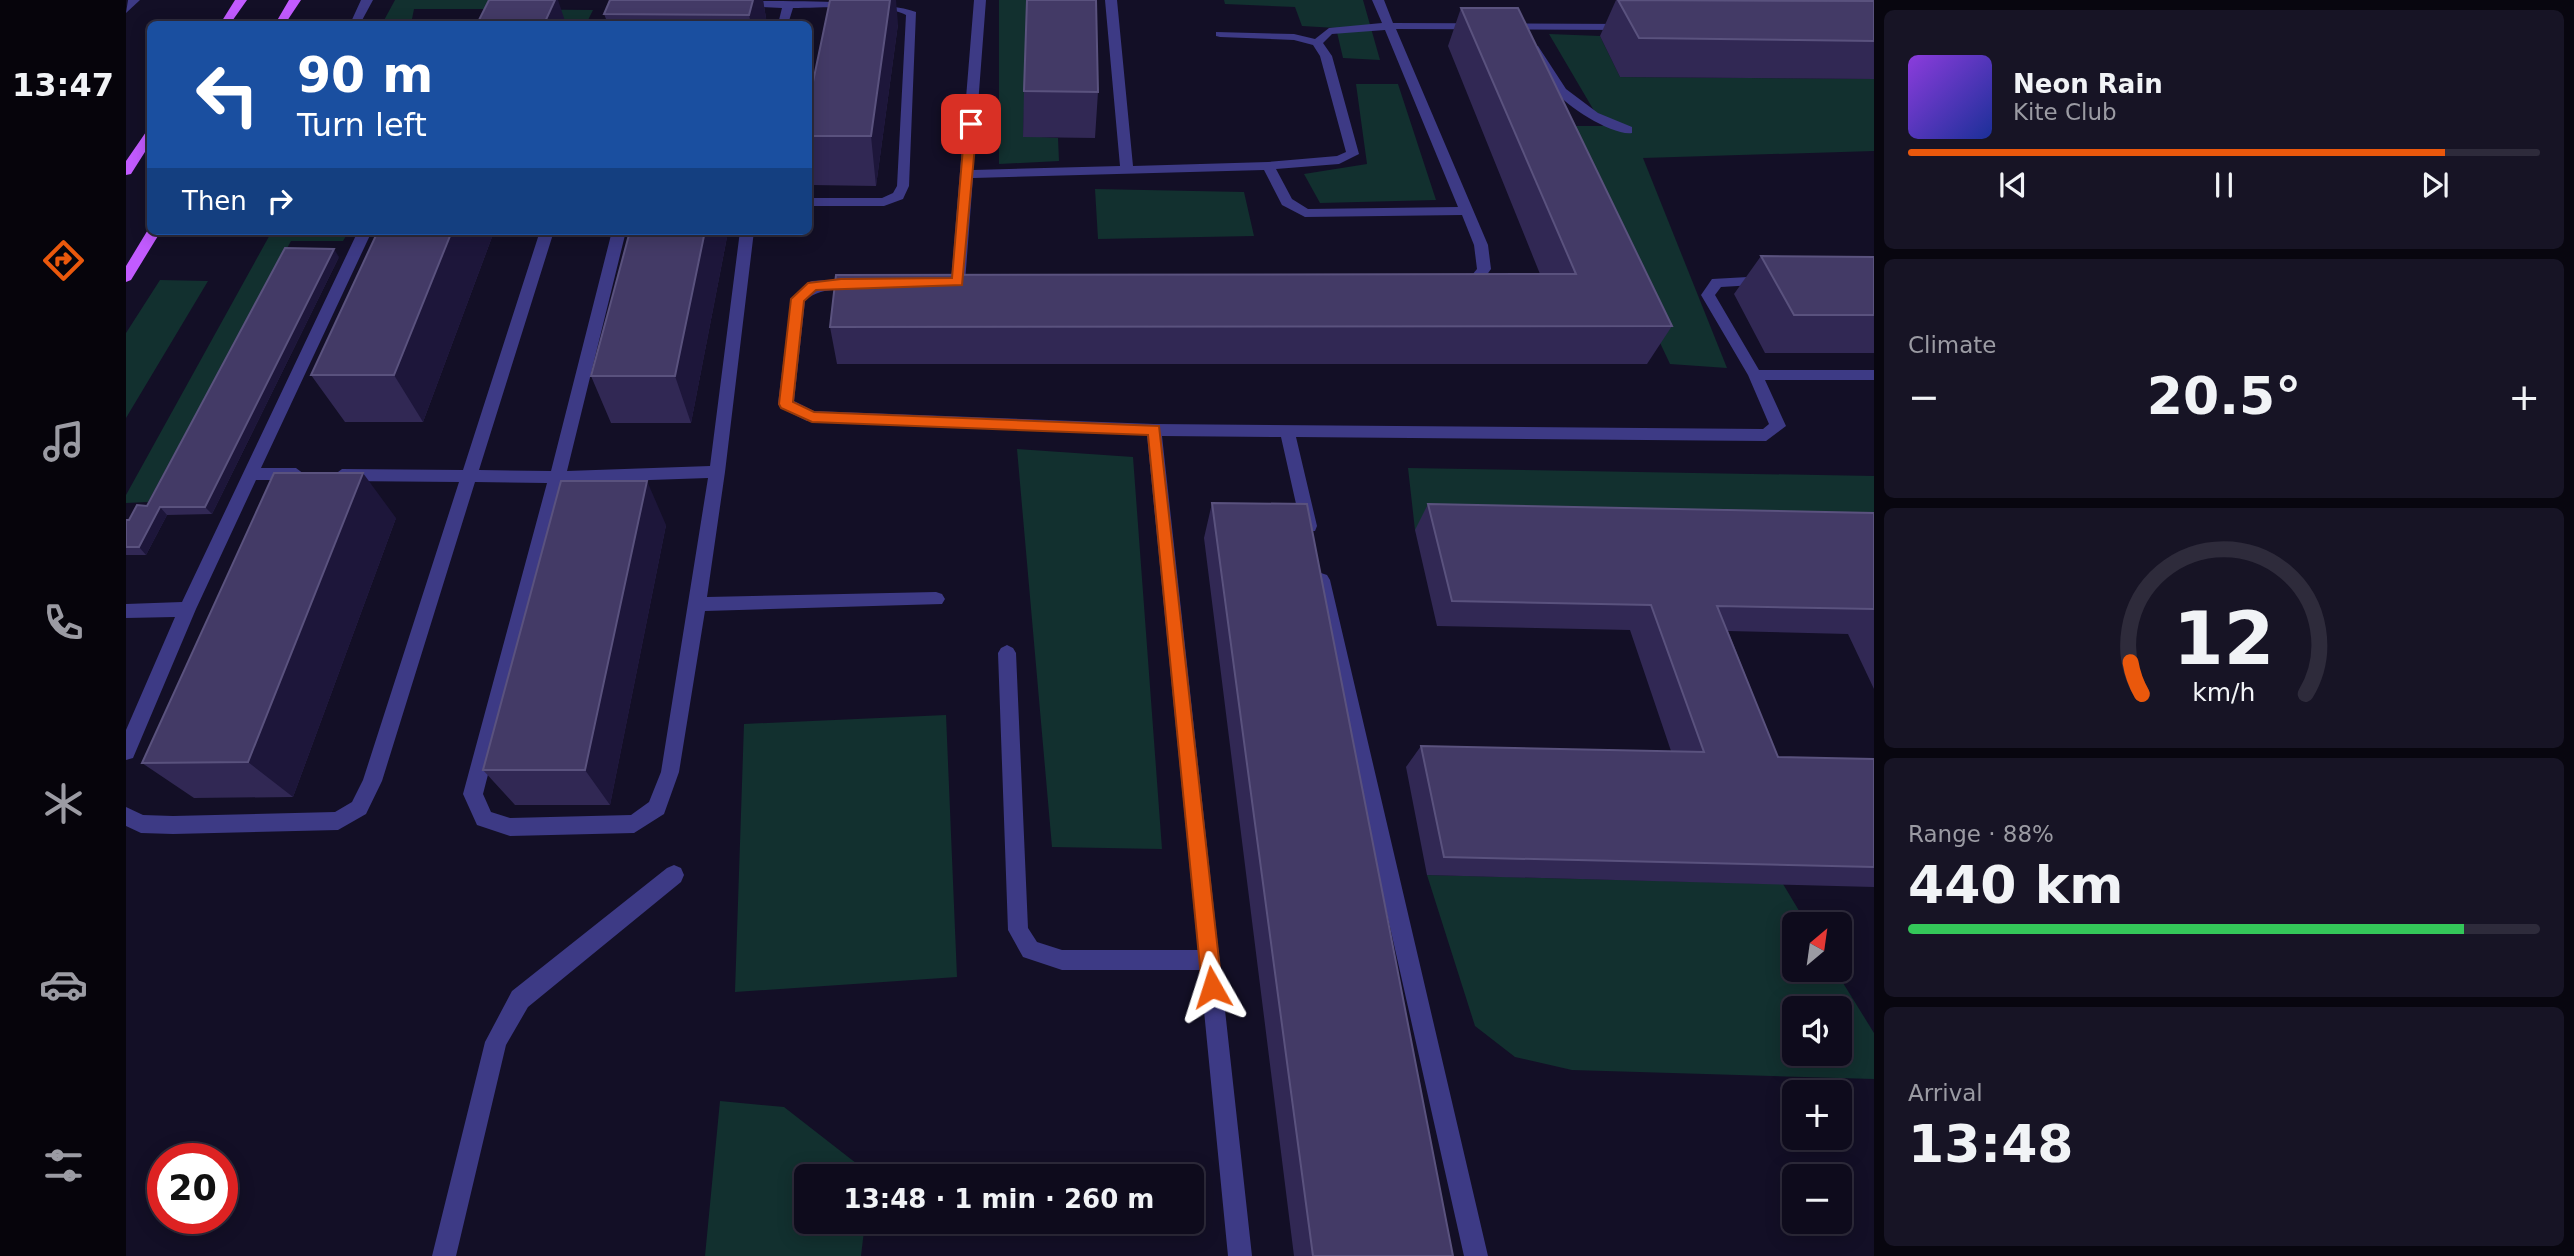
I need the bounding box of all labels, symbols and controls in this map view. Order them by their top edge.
text: 90 m [297,47,433,104]
icon: left [182,49,273,140]
text: 13:47 [12,66,114,104]
text: Neon Rain [2013,69,2163,99]
pin [941,94,1001,154]
text: Kite Club [2013,99,2117,125]
icon: arrive [952,105,990,143]
text: Turn left [297,106,427,144]
icon: previous [1994,166,2032,204]
icon: pause [2205,166,2243,204]
icon: next [2416,166,2454,204]
icon: right [261,182,299,220]
text: Then [182,186,247,216]
icon: directions [39,236,88,285]
text: Climate [1908,332,1997,358]
text: 20.5° [2147,366,2301,426]
text: − [1908,375,1940,419]
text: + [2508,375,2540,419]
icon: music [39,417,88,466]
text: 12 [2173,596,2275,681]
icon: phone [39,598,88,647]
text: km/h [2192,678,2256,707]
icon: climate [39,779,88,828]
text: Range · 88% [1908,821,2054,847]
text: 440 km [1908,855,2123,915]
north arrow [1782,912,1852,982]
map controls [1782,912,1852,1234]
position arrow [1175,950,1249,1024]
icon: car [39,960,88,1009]
button: sound [1782,996,1852,1066]
button: + [1782,1080,1852,1150]
text: Arrival [1908,1080,1983,1106]
text: 13:48 [1908,1114,2074,1174]
icon: filters [39,1141,88,1190]
speed limit sign: 20 [147,1143,238,1234]
button: − [1782,1164,1852,1234]
text: 13:48 · 1 min · 260 m [844,1184,1154,1214]

